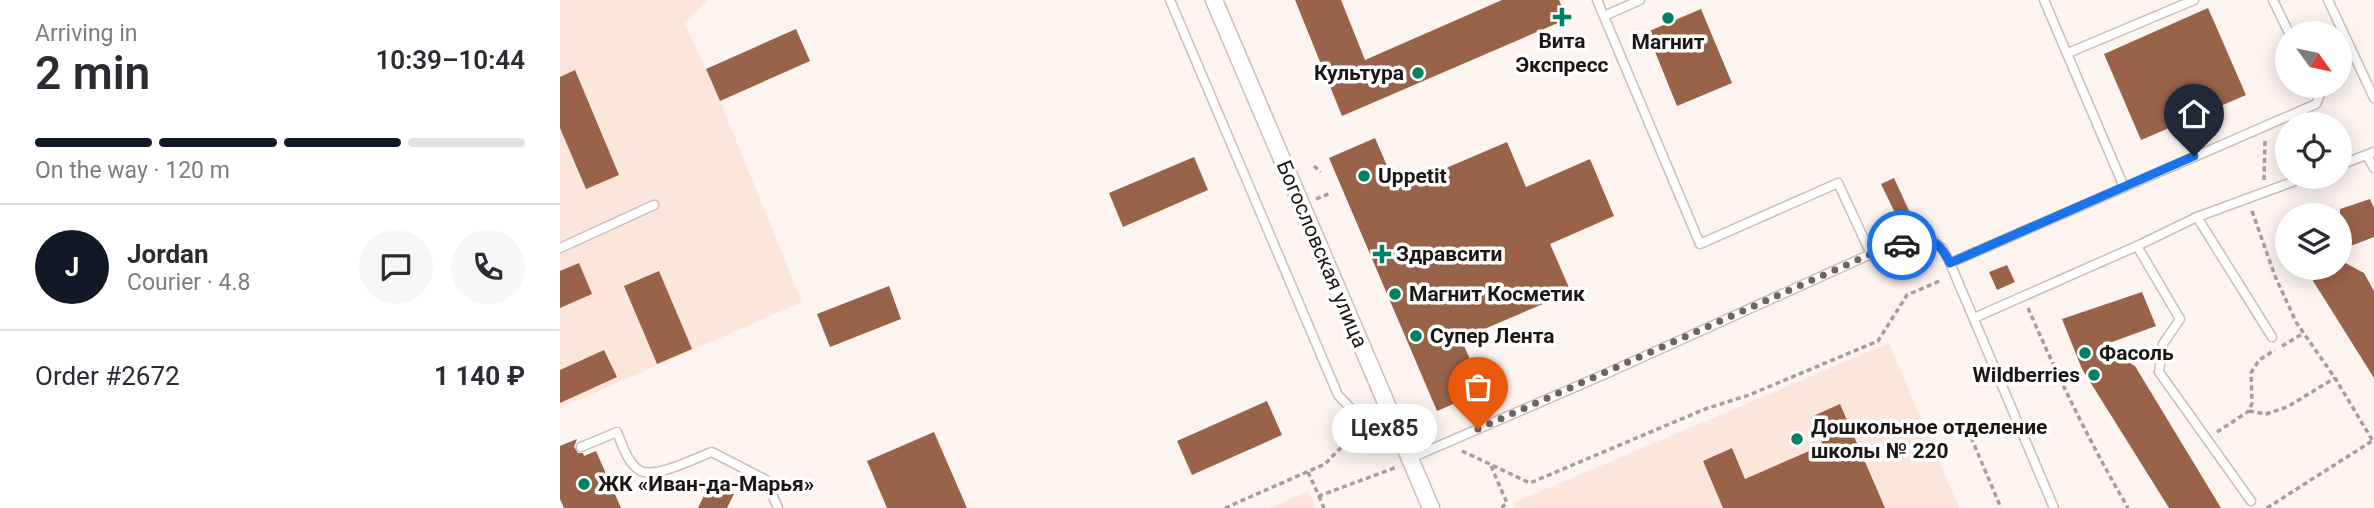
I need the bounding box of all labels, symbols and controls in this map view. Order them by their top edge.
marker: Вита Экспресс [1554,9,1570,25]
marker: Магнит [1660,10,1676,26]
text: Arriving in [35,20,138,47]
north arrow [2275,21,2352,98]
map controls [2275,21,2352,280]
place label: Вита Экспресс [1515,29,1609,77]
place label: Магнит [1632,30,1705,54]
text: 10:39–10:44 [375,45,525,75]
text: 2 min [35,46,150,100]
place label: Культура [1314,61,1404,85]
marker: Культура [1410,65,1426,81]
pin [2164,84,2224,156]
icon: home [2175,95,2213,133]
button: locate [2275,112,2352,189]
text: On the way · 120 m [35,157,230,184]
street label: Богословская улица [1272,157,1372,351]
place label: Uppetit [1378,164,1447,188]
marker: Uppetit [1356,168,1372,184]
button: layers [2275,203,2352,280]
courier [1867,210,1937,280]
icon: car [1883,226,1921,264]
button: chat [359,230,433,304]
button: phone [451,230,525,304]
text: Jordan [127,239,209,269]
place label: Здравсити [1396,242,1502,266]
marker: Здравсити [1374,246,1390,262]
text: J [65,252,79,282]
text: Courier · 4.8 [127,269,250,296]
place label: Магнит Косметик [1409,282,1585,306]
marker: Магнит Косметик [1387,286,1403,302]
place label: Супер Лента [1430,324,1554,348]
marker: Супер Лента [1408,328,1424,344]
place label: Фасоль [2099,341,2174,365]
marker: Фасоль [2077,345,2093,361]
pin [1448,357,1508,429]
text: Order #2672 [35,361,180,391]
text: 1 140 ₽ [434,361,525,391]
place label: Wildberries [1972,363,2080,387]
marker: Wildberries [2086,367,2102,383]
icon: bag [1459,368,1497,406]
callout: Цех85 [1331,404,1436,453]
text: Цех85 [1351,415,1418,442]
place label: Дошкольное отделение школы № 220 [1811,415,2047,463]
marker: Дошкольное отделение школы № 220 [1789,431,1805,447]
place label: ЖК «Иван-да-Марья» [598,472,814,496]
marker: ЖК «Иван-да-Марья» [576,476,592,492]

